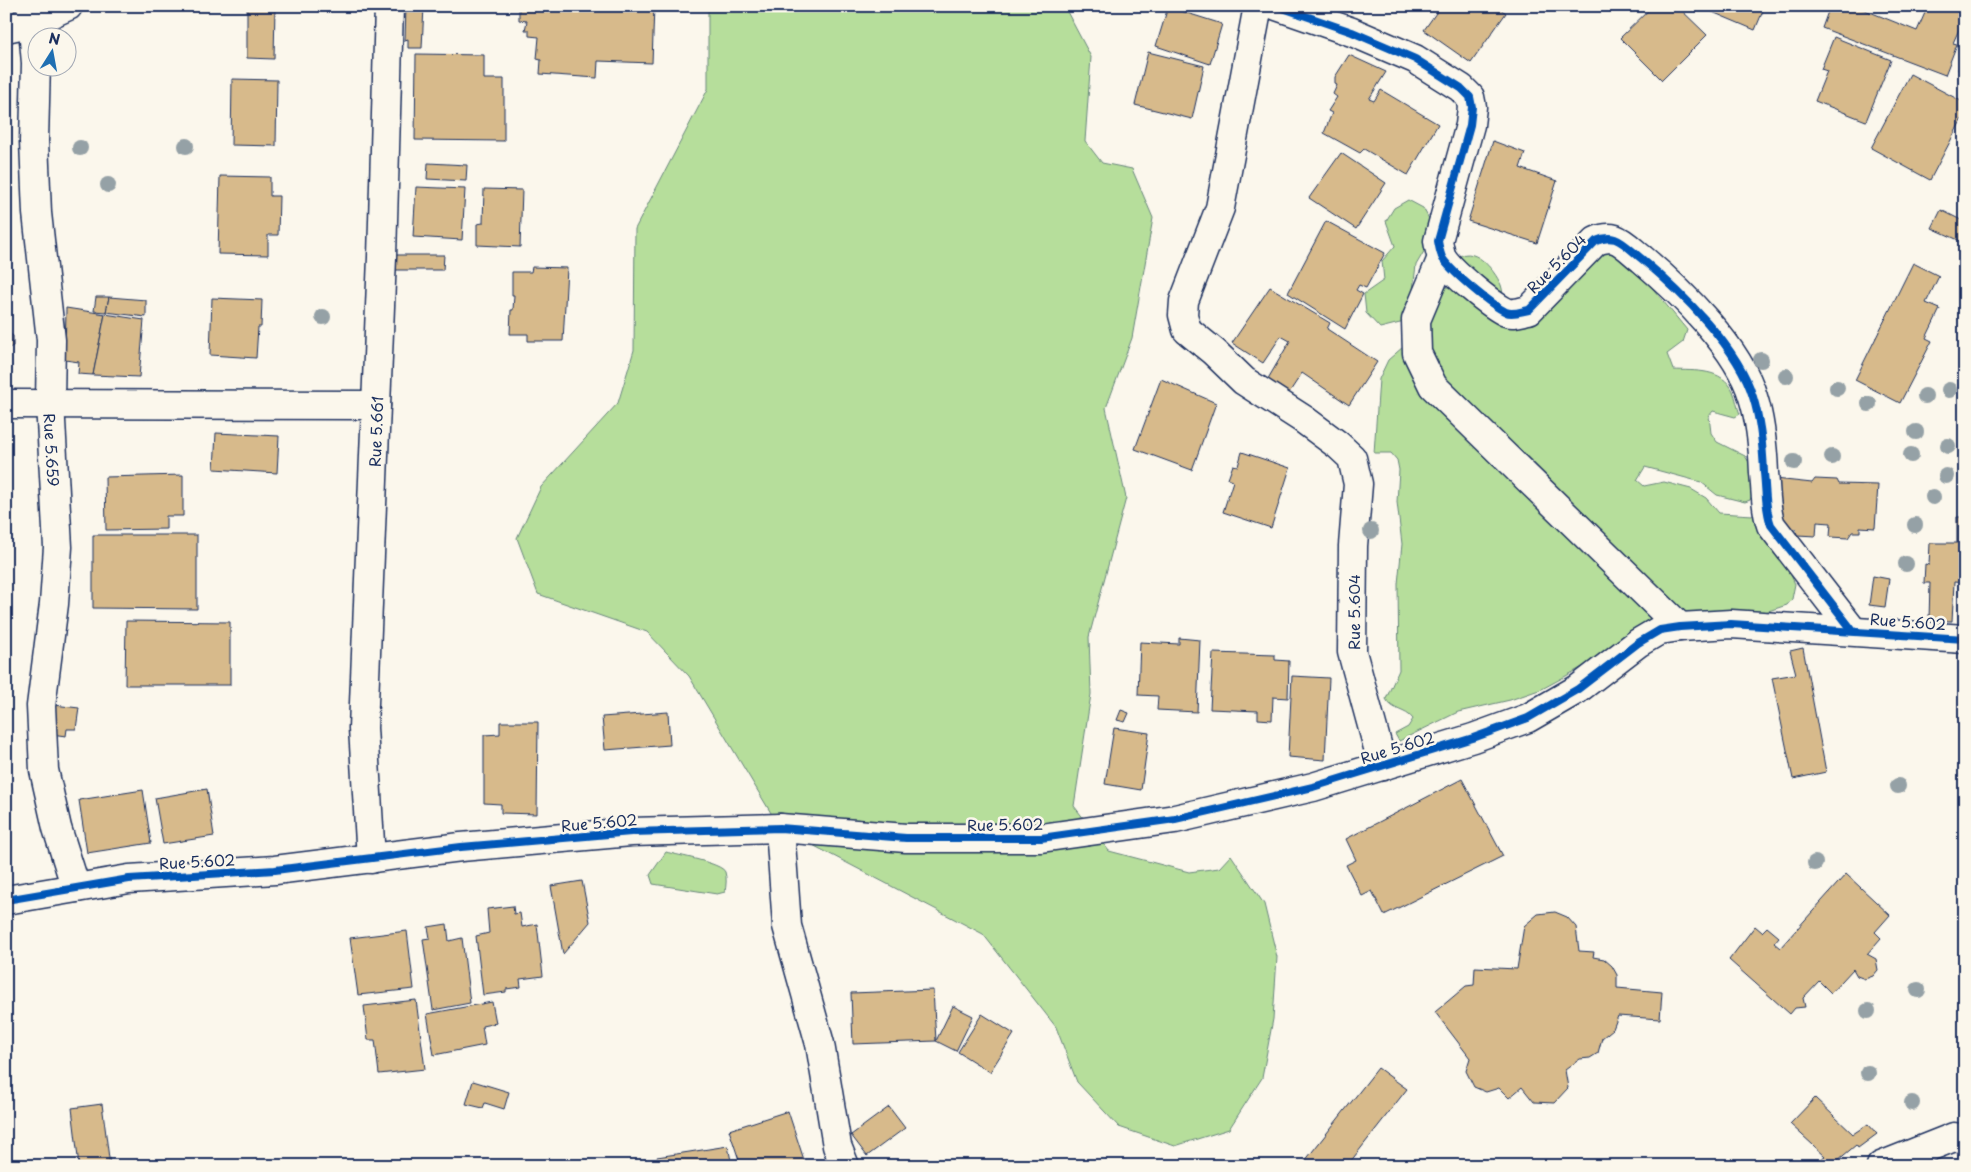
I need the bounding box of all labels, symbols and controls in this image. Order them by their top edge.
text: N [47,27,62,50]
north arrow [28,28,78,78]
street label: Rue 5.604 [1521,228,1591,298]
street label: Rue 5.661 [362,395,388,468]
street label: Rue 5.659 [39,412,66,487]
street label: Rue 5.604 [1342,574,1365,650]
street label: Rue 5.602 [1869,607,1947,635]
street label: Rue 5.602 [1357,725,1437,769]
street label: Rue 5.602 [560,807,638,837]
street label: Rue 5.602 [967,812,1043,836]
street label: Rue 5.602 [158,848,236,874]

